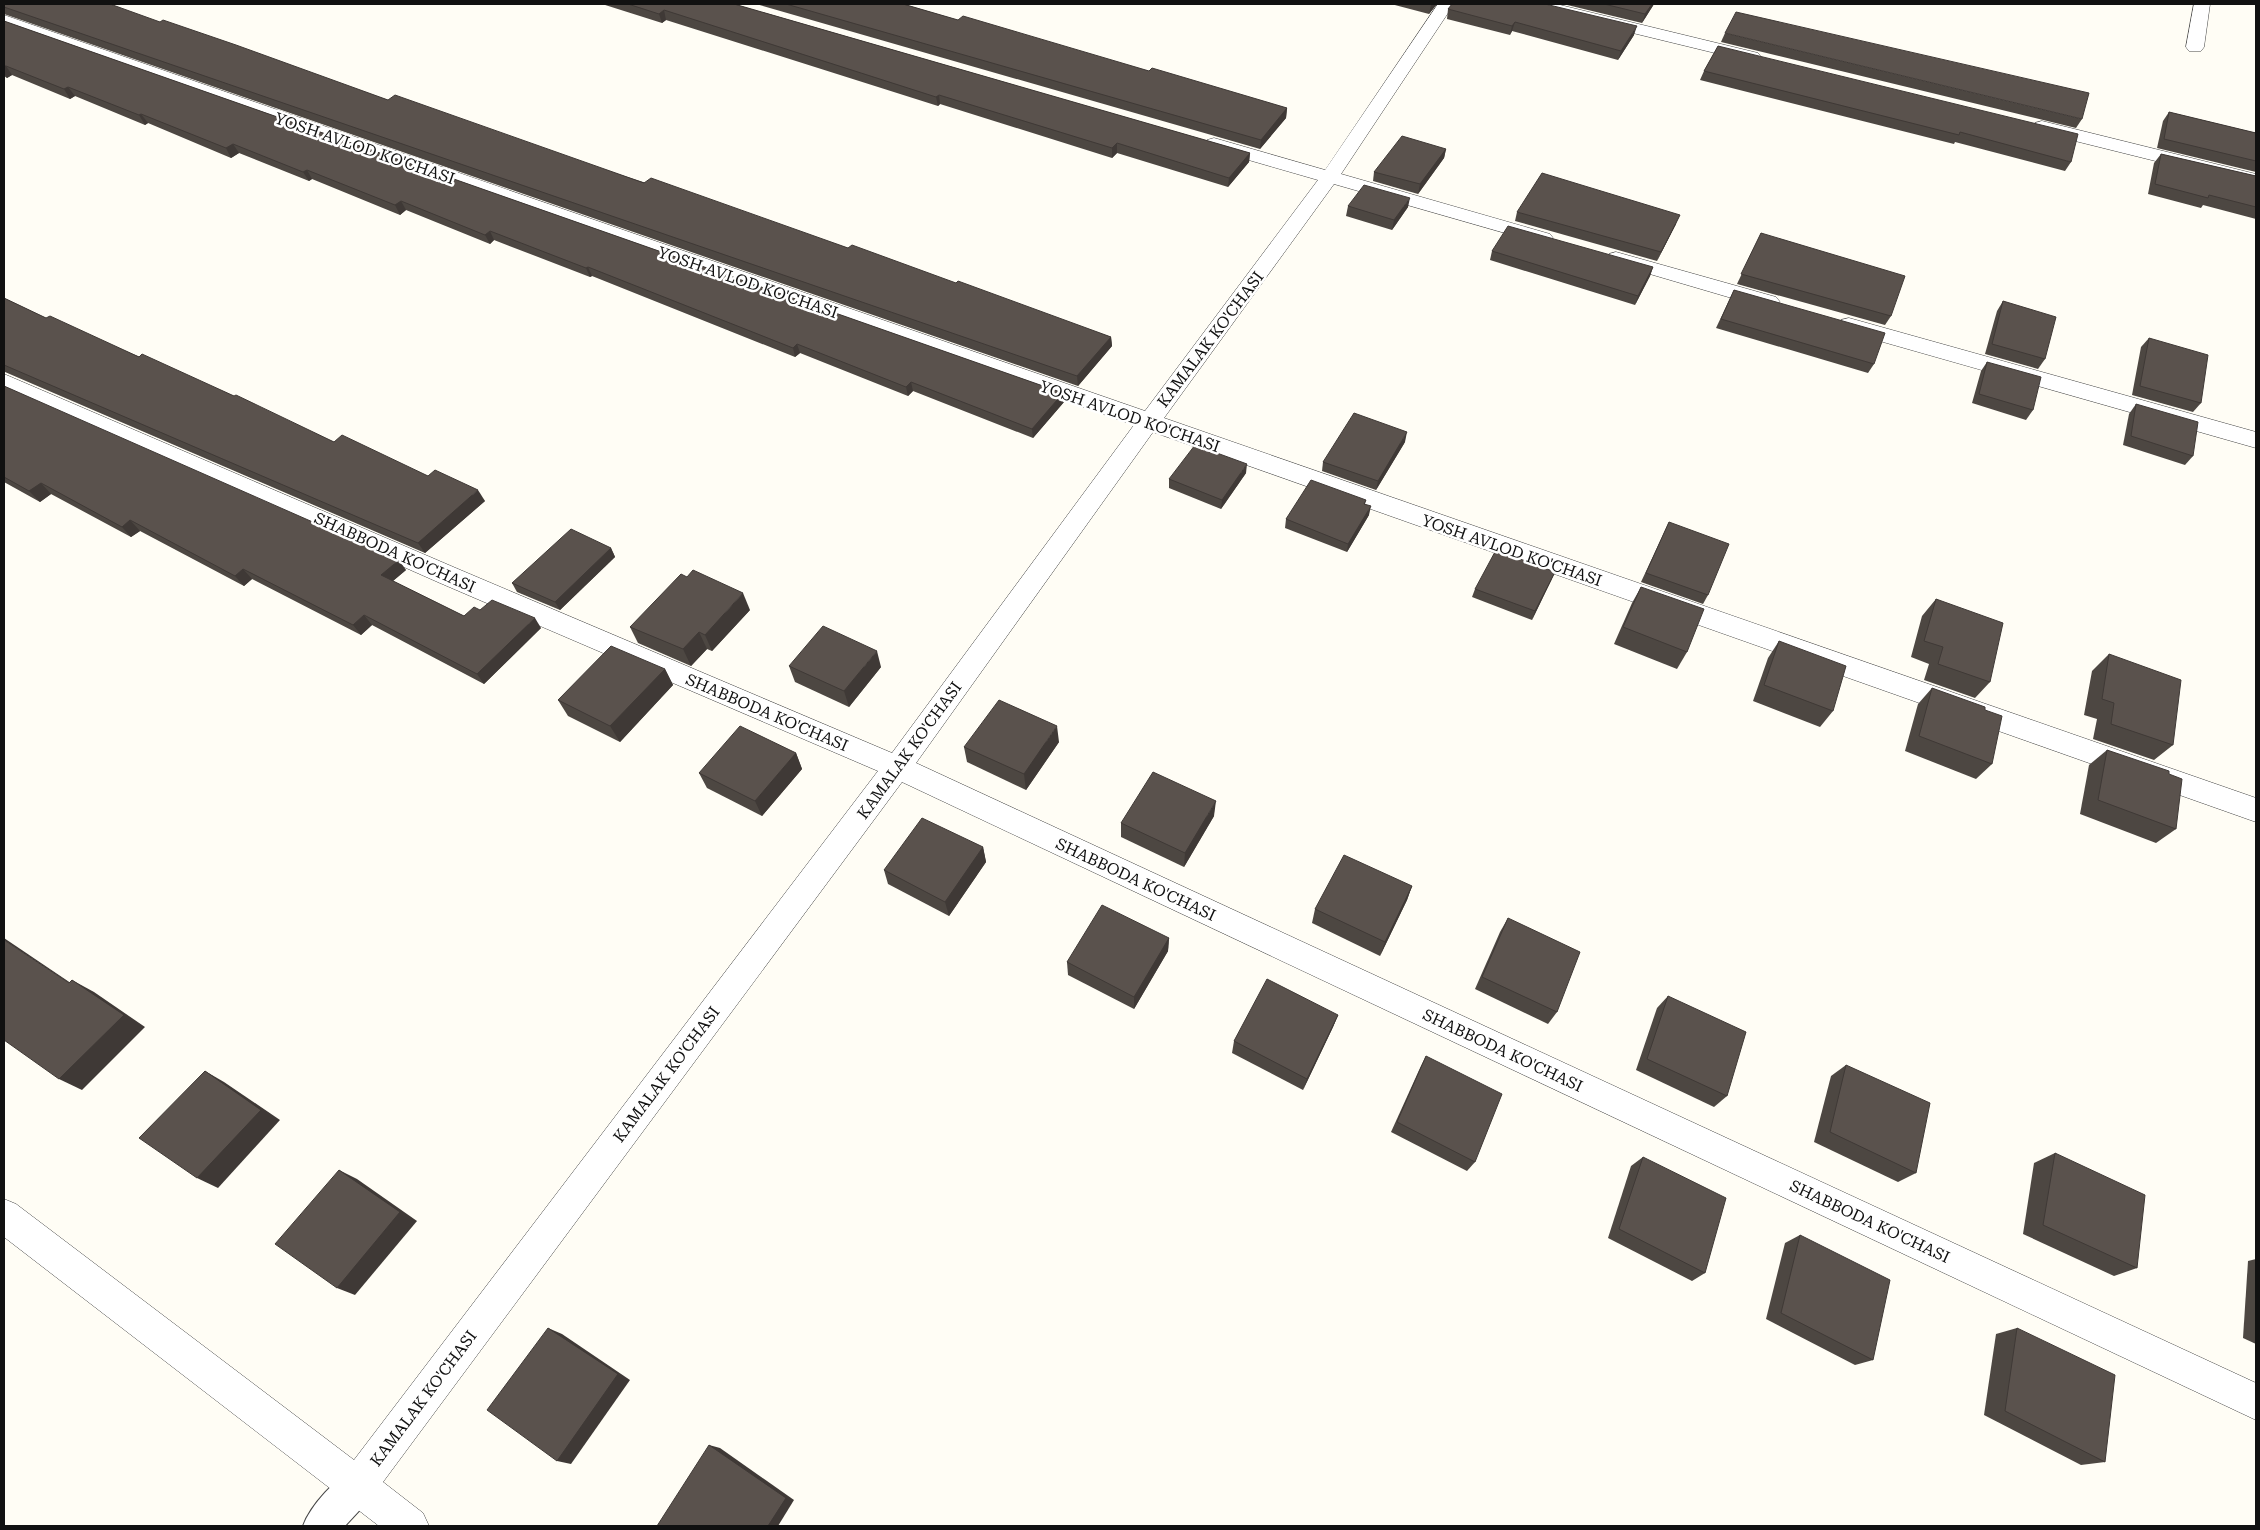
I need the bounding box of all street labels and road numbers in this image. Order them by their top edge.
street label: YOSH AVLOD KO'CHASI [272,109,457,188]
street label: YOSH AVLOD KO'CHASI [655,243,840,322]
street label: KAMALAK KO'CHASI [1153,268,1268,411]
street label: YOSH AVLOD KO'CHASI [1037,377,1222,456]
street label: SHABBODA KO'CHASI [311,508,478,597]
street label: YOSH AVLOD KO'CHASI [1419,511,1604,590]
street label: SHABBODA KO'CHASI [683,670,851,755]
street label: KAMALAK KO'CHASI [853,678,966,823]
street label: SHABBODA KO'CHASI [1053,834,1219,925]
street label: KAMALAK KO'CHASI [609,1003,724,1146]
street label: SHABBODA KO'CHASI [1420,1005,1586,1096]
street label: SHABBODA KO'CHASI [1787,1176,1953,1267]
street label: KAMALAK KO'CHASI [366,1327,481,1470]

